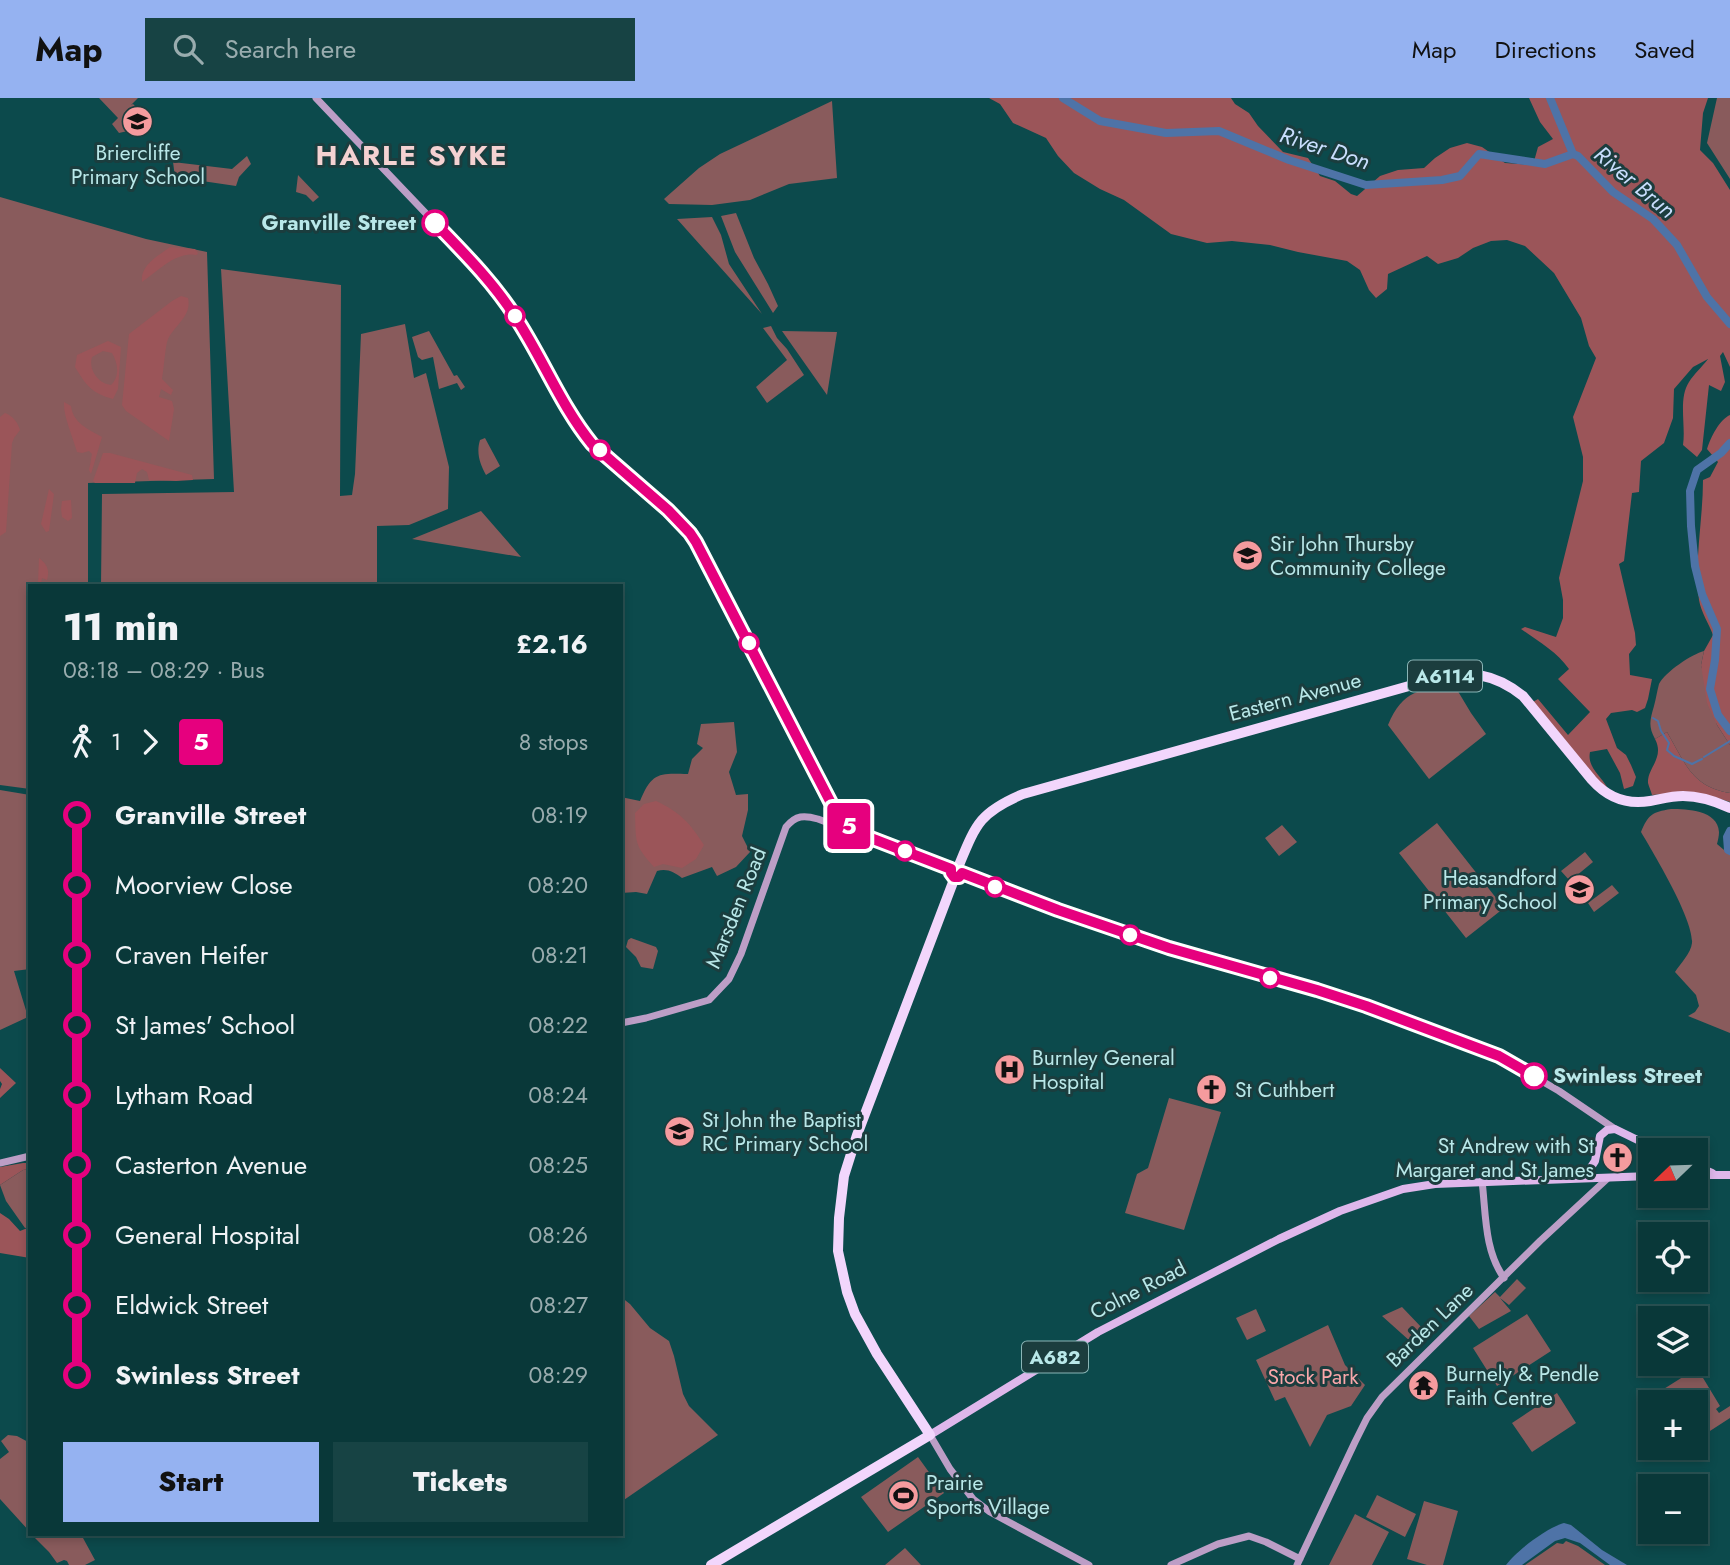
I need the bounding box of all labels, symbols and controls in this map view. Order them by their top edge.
search box [145,18,635,81]
text: Map [35,26,103,73]
icon: search [169,30,207,68]
text: Search here [225,30,356,68]
text: Map [1412,32,1457,67]
text: Directions [1495,32,1596,67]
text: Saved [1634,32,1695,67]
school or university icon: Briercliffe Primary School [121,104,155,138]
water label: River Don [1276,117,1374,179]
district label: HARLE SYKE [315,135,509,176]
place label: Briercliffe Primary School [71,138,205,192]
water label: River Brun [1587,138,1683,226]
place label: Granville Street [262,208,416,238]
marker: Granville Street [422,210,448,236]
unlabelled marker [505,306,525,326]
unlabelled marker [590,440,610,460]
place label: Sir John Thursby Community College [1270,529,1446,583]
school or university icon: Sir John Thursby Community College [1230,539,1264,573]
text: 11 min [63,599,179,654]
text: £2.16 [516,625,588,663]
unlabelled marker [739,633,759,653]
text: 08:18 – 08:29 · Bus [63,653,264,687]
road number: A6114 [1408,660,1482,692]
street label: Eastern Avenue [1225,665,1365,729]
icon: walk [63,723,101,761]
icon: forward [131,723,169,761]
text: 5 [193,724,209,759]
text: 1 [111,725,121,759]
text: 8 stops [519,725,588,759]
text: Granville Street [115,796,306,834]
text: 08:19 [531,798,588,832]
line badge: 5 [826,803,872,849]
text: 5 [841,808,857,843]
unlabelled marker [895,841,915,861]
street label: Marsden Road [698,843,774,973]
place label: Heasandford Primary School [1423,863,1557,917]
text: Moorview Close [115,866,293,904]
text: 08:20 [528,868,588,902]
school or university icon: Heasandford Primary School [1563,873,1597,907]
unlabelled marker [985,877,1005,897]
unlabelled marker [1120,925,1140,945]
text: Craven Heifer [115,936,268,974]
text: 08:21 [531,938,588,972]
unlabelled marker [1260,968,1280,988]
text: St James' School [115,1006,295,1044]
text: 08:22 [529,1008,588,1042]
place label: Burnley General Hospital [1032,1043,1175,1097]
hospital icon: Burnley General Hospital [992,1053,1026,1087]
place label: Swinless Street [1553,1061,1702,1091]
marker: Swinless Street [1521,1063,1547,1089]
church icon: St Cuthbert [1195,1073,1229,1107]
place label: St Cuthbert [1235,1075,1334,1105]
text: Lytham Road [115,1076,253,1114]
text: 08:24 [528,1078,588,1112]
place label: St John the Baptist RC Primary School [702,1105,868,1159]
school or university icon: St John the Baptist RC Primary School [662,1115,696,1149]
place label: St Andrew with St Margaret and St James [1396,1131,1594,1185]
north arrow [1638,1138,1708,1208]
map controls [1638,1138,1708,1544]
church icon: St Andrew with St Margaret and St James [1600,1141,1634,1175]
text: Casterton Avenue [115,1146,307,1184]
text: 08:25 [529,1148,588,1182]
text: General Hospital [115,1216,300,1254]
text: 08:26 [528,1218,588,1252]
button: locate [1638,1222,1708,1292]
street label: Colne Road [1085,1253,1191,1327]
street label: Barden Lane [1380,1276,1480,1374]
text: Eldwick Street [115,1286,268,1324]
text: 08:27 [530,1288,588,1322]
button: layers [1638,1306,1708,1376]
road number: A682 [1022,1342,1088,1372]
text: Swinless Street [115,1356,299,1394]
text: 08:29 [528,1358,588,1392]
place label: Burnely & Pendle Faith Centre [1446,1359,1599,1413]
park label: Stock Park [1267,1362,1359,1392]
temple icon: Burnely & Pendle Faith Centre [1406,1369,1440,1403]
button: + [1638,1390,1708,1460]
button: Start [63,1442,319,1522]
button: Tickets [333,1442,588,1522]
place label: Prairie Sports Village [926,1468,1050,1522]
button: − [1638,1474,1708,1544]
sports icon: Prairie Sports Village [886,1478,920,1512]

